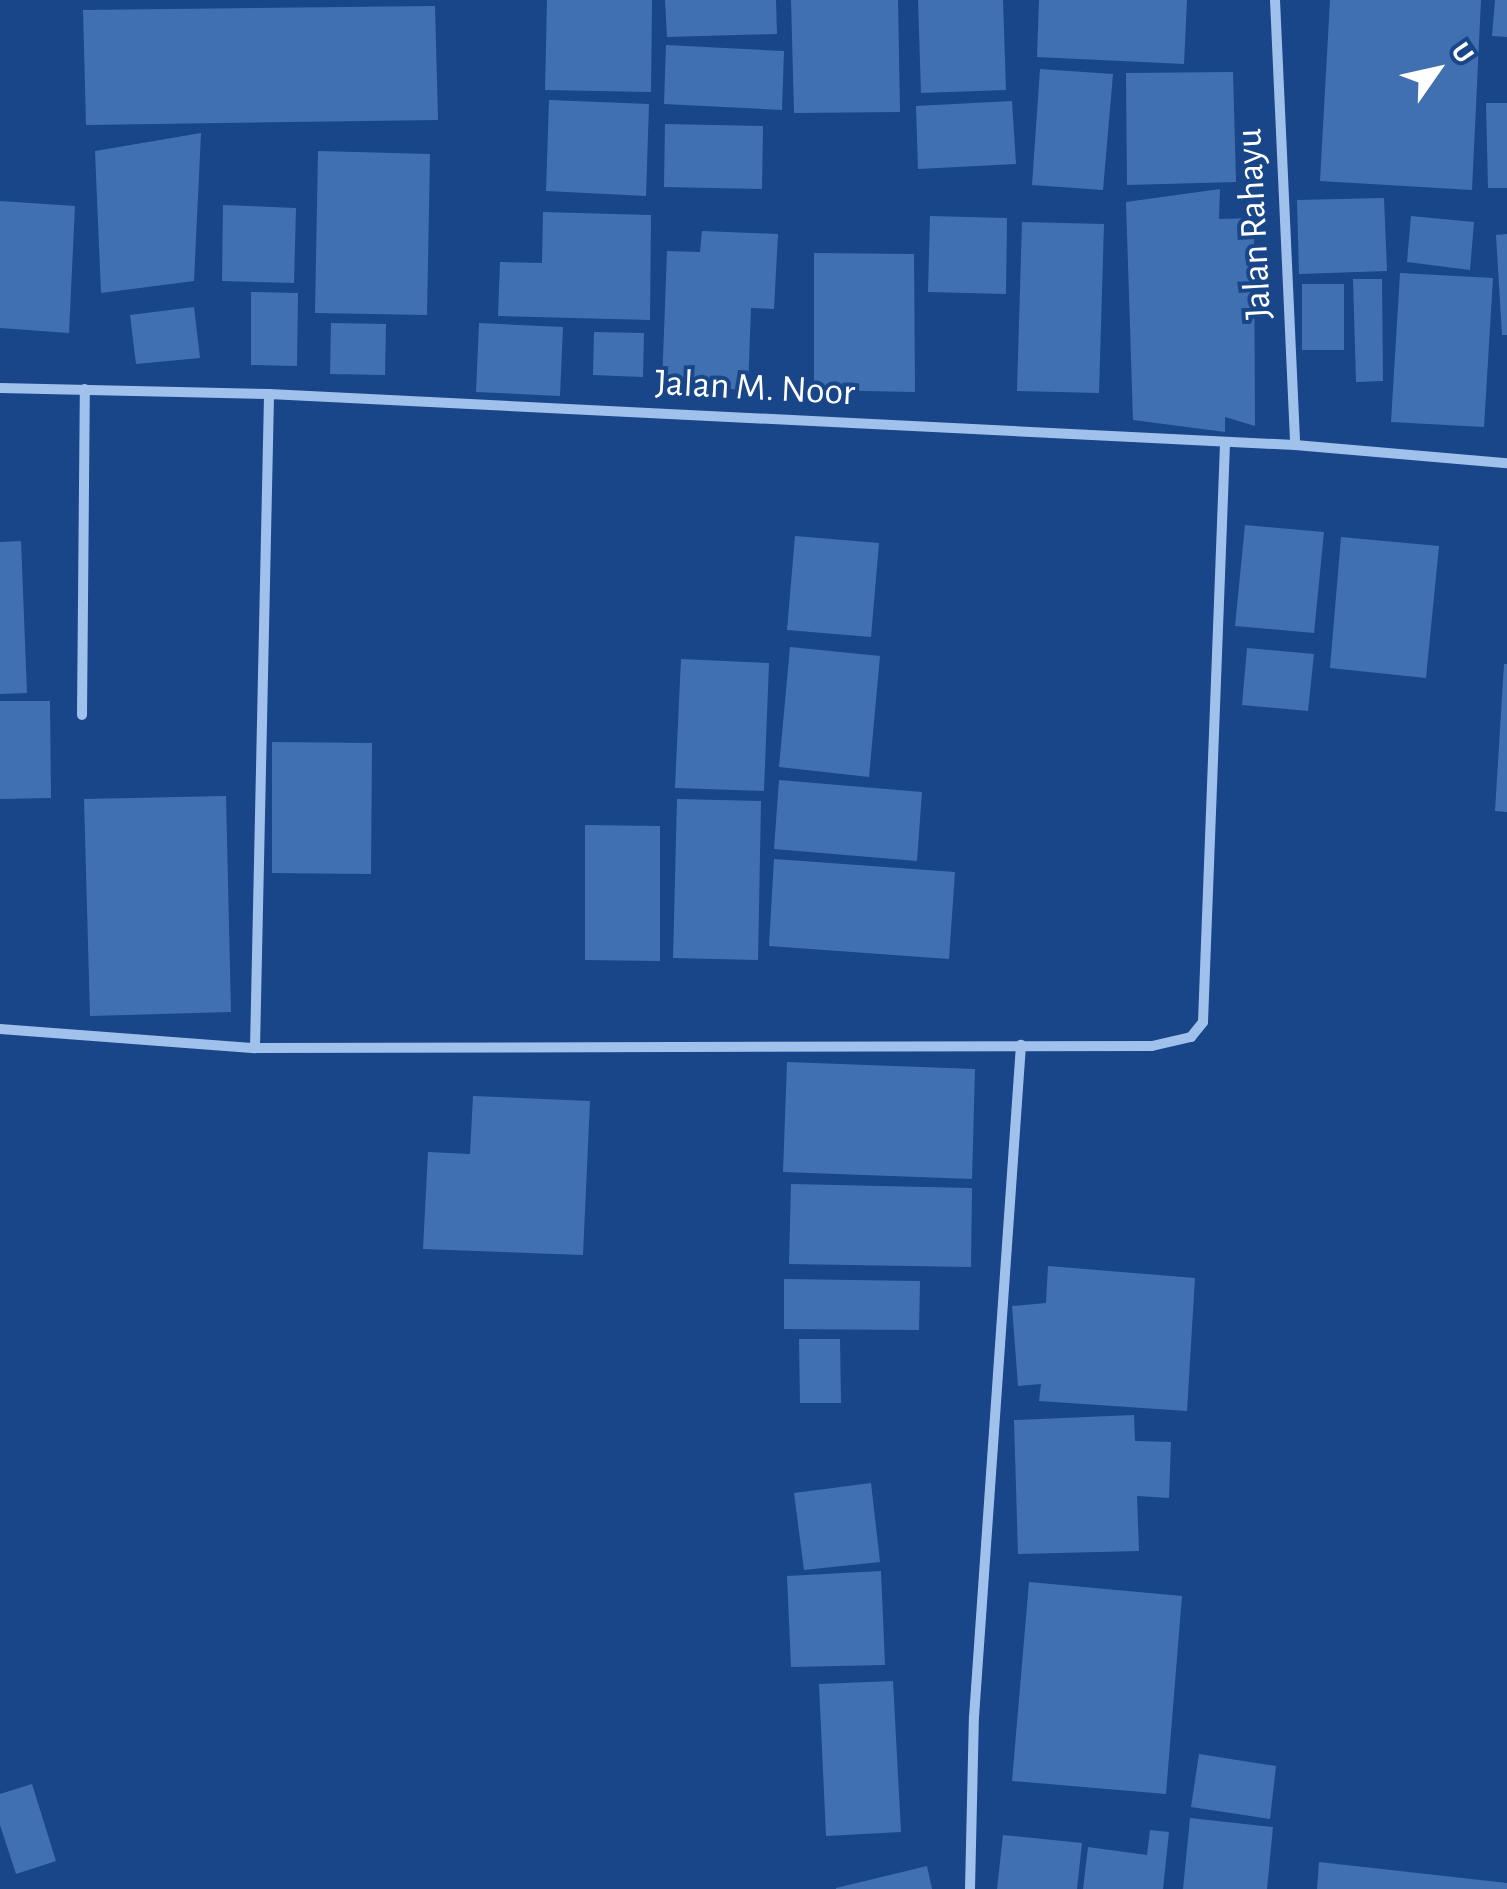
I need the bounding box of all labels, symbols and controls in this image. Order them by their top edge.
north arrow [1387,20,1487,120]
text: U [1445,38,1478,68]
street label: Jalan Rahayu [1227,127,1283,321]
street label: Jalan M. Noor [654,361,856,417]

